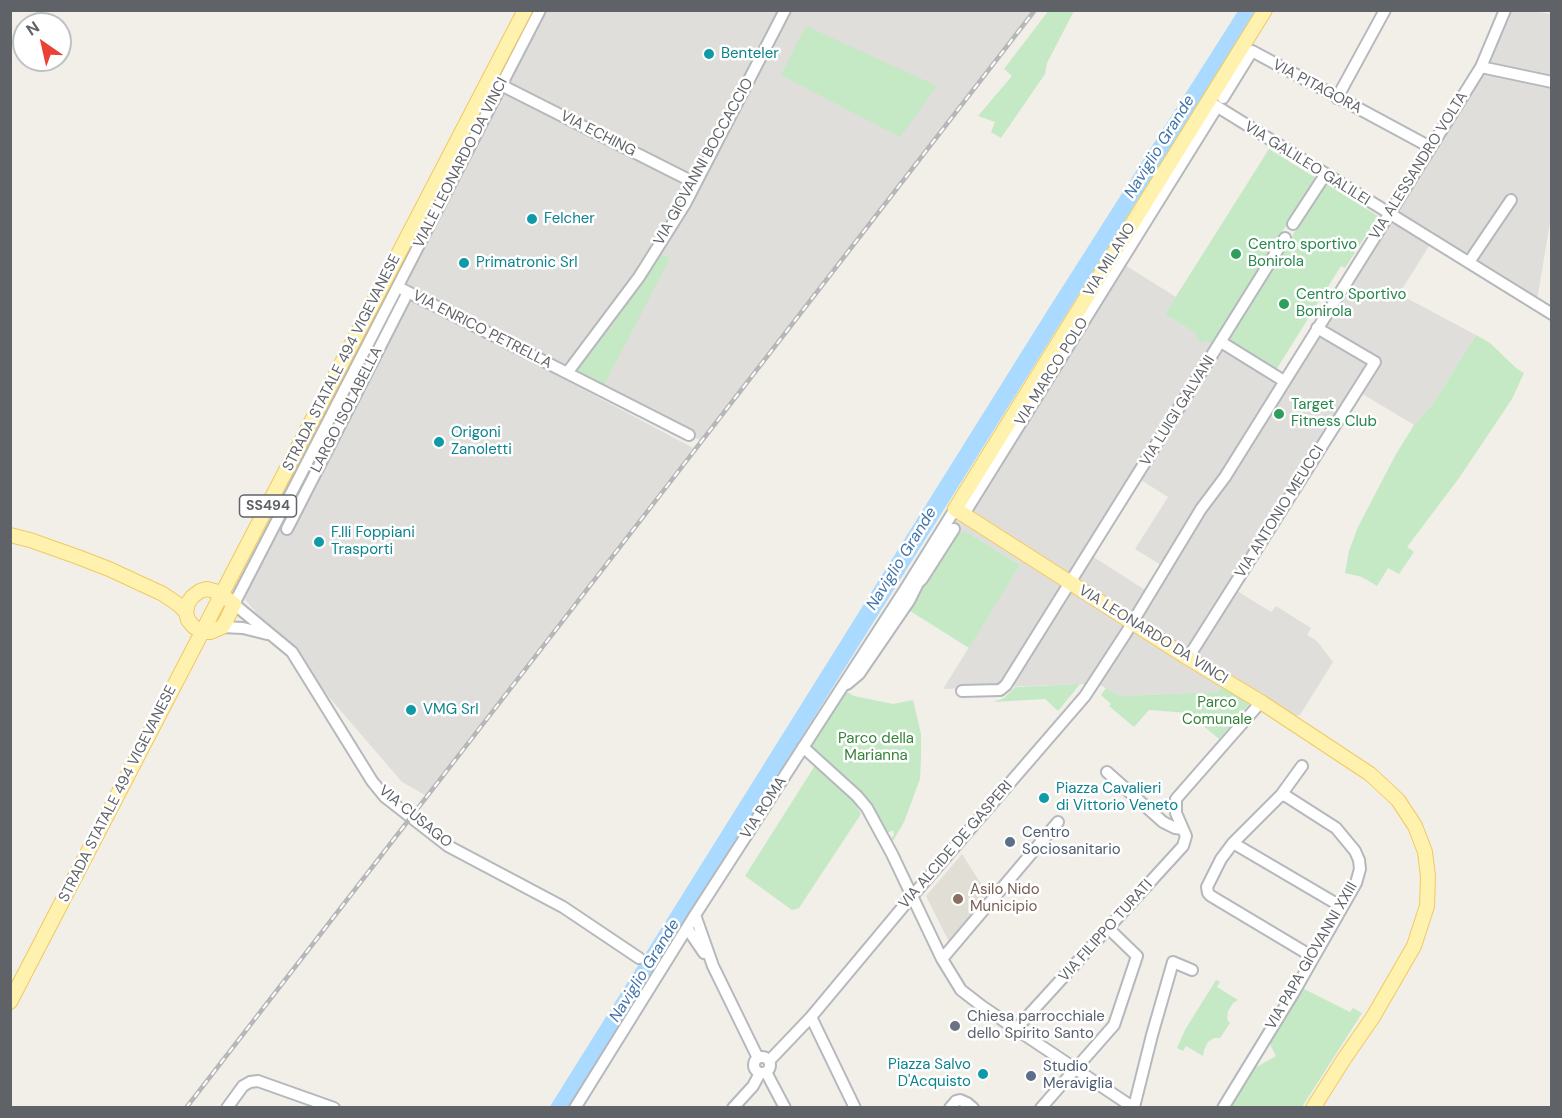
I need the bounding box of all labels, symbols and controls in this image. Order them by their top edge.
north arrow [12,12,72,72]
text: N [22,16,43,40]
place label: Benteler [721,45,779,63]
marker: Benteler [702,47,716,61]
street label: VIA PITAGORA [1269,56,1365,118]
street label: VIALE LEONARDO DA VINCI [410,75,512,251]
street label: VIA GIOVANNI BOCCACCIO [650,75,758,249]
street label: VIA ALESSANDRO VOLTA [1366,89,1472,243]
water label: Naviglio Grande [1121,92,1199,202]
street label: VIA ECHING [557,107,639,161]
street label: VIA GALILEO GALILEI [1241,118,1373,210]
place label: Felcher [544,210,595,228]
marker: Felcher [525,212,539,226]
street label: VIA MILANO [1080,220,1140,300]
place label: Centro sportivo Bonirola [1248,236,1357,271]
marker: Centro sportivo Bonirola [1229,247,1243,261]
street label: STRADA STATALE 494 VIGEVANESE [279,252,405,474]
place label: Primatronic Srl [476,254,578,272]
marker: Primatronic Srl [457,256,471,270]
place label: Centro Sportivo Bonirola [1296,286,1406,321]
street label: VIA ENRICO PETRELLA [409,287,555,373]
marker: Centro Sportivo Bonirola [1277,297,1291,311]
street label: VIA MARCO POLO [1011,315,1093,429]
street label: LARGO ISOLABELLA [307,344,387,476]
street label: VIA LUIGI GALVANI [1137,352,1219,470]
place label: Target Fitness Club [1291,396,1377,431]
marker: Target Fitness Club [1272,407,1286,421]
place label: Origoni Zanoletti [451,424,512,459]
marker: Origoni Zanoletti [432,435,446,449]
street label: VIA ANTONIO MEUCCI [1232,442,1328,582]
road number: SS494 [240,495,296,517]
water label: Naviglio Grande [863,504,941,614]
place label: F.lli Foppiani Trasporti [331,524,415,559]
marker: F.lli Foppiani Trasporti [312,535,326,549]
street label: VIA LEONARDO DA VINCI [1075,582,1231,688]
street label: STRADA STATALE 494 VIGEVANESE [55,683,181,905]
park label: Parco Comunale [1182,694,1252,729]
place label: VMG Srl [423,701,479,719]
marker: VMG Srl [404,703,418,717]
park label: Parco della Marianna [838,730,914,765]
street label: VIA ROMA [737,773,791,843]
street label: VIA ALCIDE DE GASPERI [895,777,1017,913]
place label: Piazza Cavalieri di Vittorio Veneto [1056,780,1178,815]
street label: VIA CUSAGO [375,782,455,852]
marker: Piazza Cavalieri di Vittorio Veneto [1037,791,1051,805]
place label: Centro Sociosanitario [1022,824,1121,859]
marker: Centro Sociosanitario [1003,835,1017,849]
street label: VIA FILIPPO TURATI [1055,876,1157,986]
street label: VIA PAPA GIOVANNI XXIII [1262,879,1362,1033]
place label: Asilo Nido Municipio [970,881,1040,916]
marker: Asilo Nido Municipio [951,892,965,906]
water label: Naviglio Grande [606,916,684,1026]
place label: Chiesa parrocchiale dello Spirito Santo [967,1008,1105,1043]
marker: Chiesa parrocchiale dello Spirito Santo [948,1019,962,1033]
place label: Piazza Salvo D'Acquisto [888,1056,971,1091]
place label: Studio Meraviglia [1043,1058,1113,1093]
marker: Piazza Salvo D'Acquisto [976,1067,990,1081]
marker: Studio Meraviglia [1024,1069,1038,1083]

